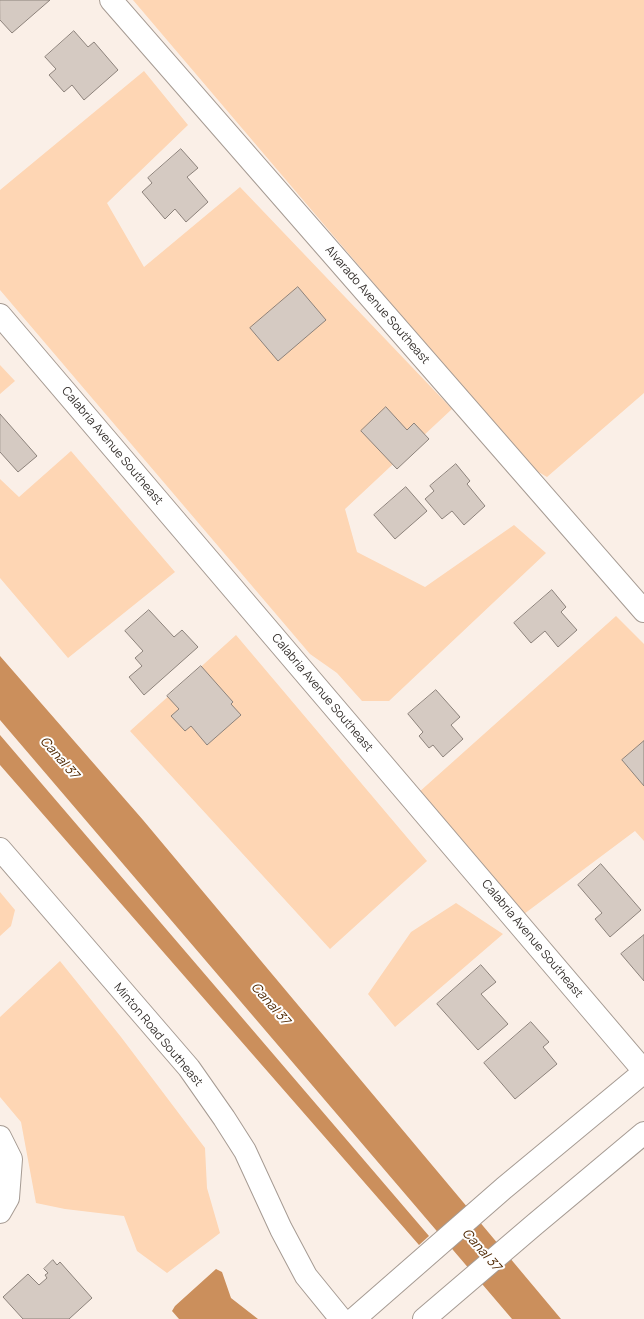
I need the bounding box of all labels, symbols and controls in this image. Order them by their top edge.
street label: Alvarado Avenue Southeast [322,243,432,367]
street label: Calabria Avenue Southeast [58,384,166,508]
street label: Calabria Avenue Southeast [268,631,376,755]
water label: Canal 37 [36,734,82,782]
street label: Calabria Avenue Southeast [478,877,586,1001]
street label: Minton Road Southeast [111,980,205,1090]
water label: Canal 37 [247,980,293,1028]
water label: Canal 37 [458,1226,504,1274]

